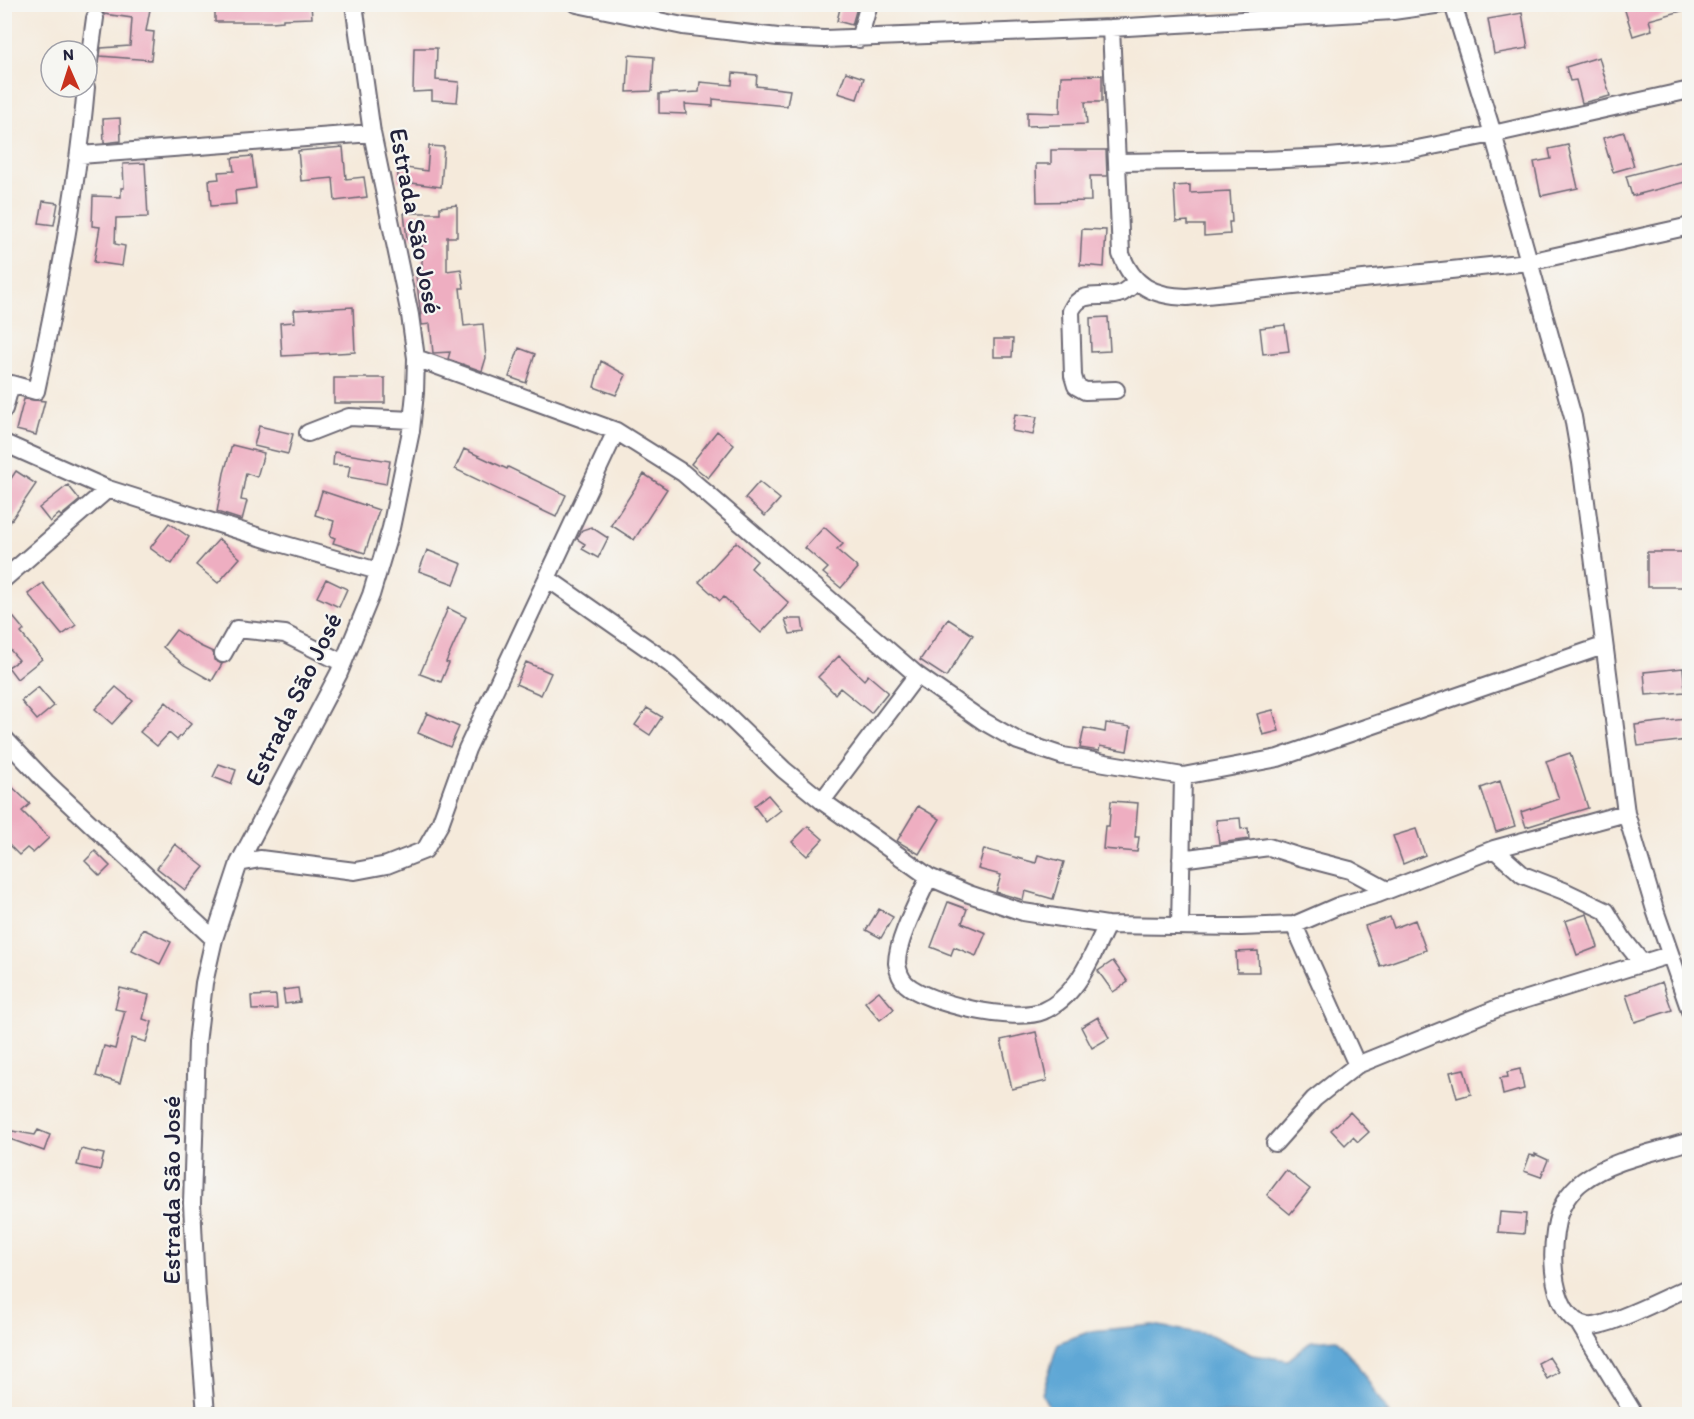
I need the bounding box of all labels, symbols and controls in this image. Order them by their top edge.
north arrow [39,39,99,99]
text: N [62,45,74,64]
street label: Estrada São José [382,125,450,317]
street label: Estrada São José [237,607,349,791]
street label: Estrada São José [155,1096,187,1285]

